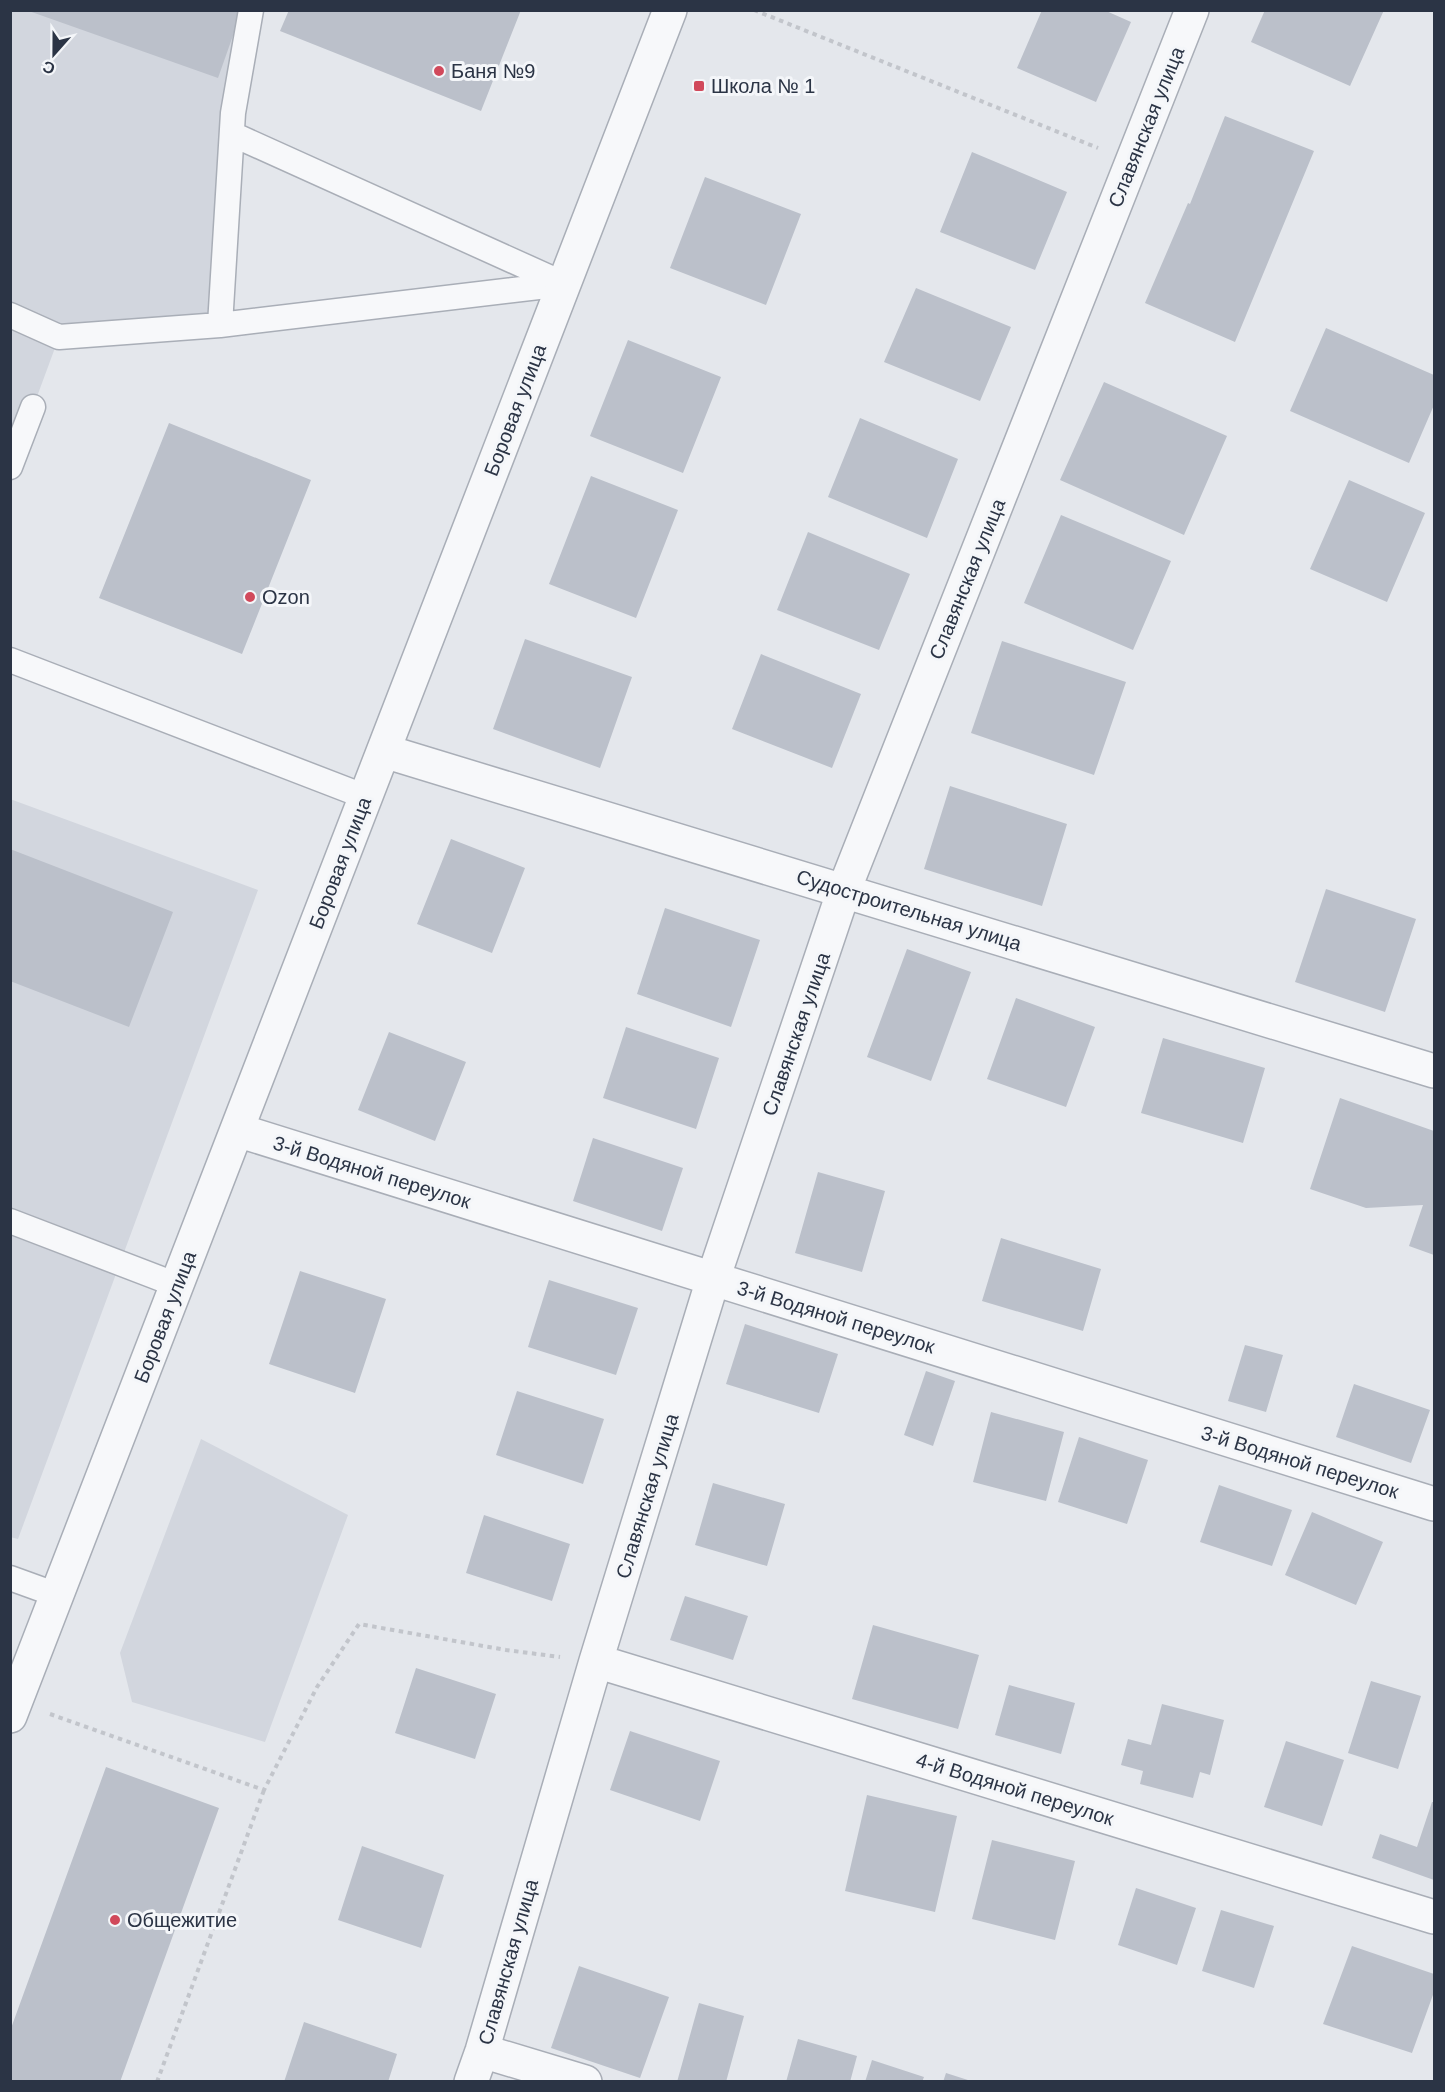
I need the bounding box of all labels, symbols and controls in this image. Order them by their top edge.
north arrow [24,24,84,84]
street label: Славянская улица [1104,43,1189,210]
text: С [40,57,57,78]
place label: Баня №9 [451,60,535,82]
marker: Баня №9 [432,64,446,78]
place label: Школа № 1 [711,75,815,97]
marker: Школа № 1 [692,79,706,93]
street label: Боровая улица [480,340,551,479]
street label: Славянская улица [925,495,1010,662]
place label: Ozon [262,586,310,608]
marker: Ozon [243,590,257,604]
street label: Боровая улица [305,793,376,932]
street label: Судостроительная улица [794,865,1025,955]
street label: Славянская улица [758,949,835,1119]
street label: 3-й Водяной переулок [271,1131,474,1213]
street label: Боровая улица [130,1247,201,1386]
street label: 3-й Водяной переулок [735,1276,938,1358]
street label: Славянская улица [611,1410,683,1581]
street label: 3-й Водяной переулок [1199,1421,1402,1503]
street label: 4-й Водяной переулок [914,1748,1117,1830]
street label: Славянская улица [474,1876,542,2047]
place label: Общежитие [127,1909,237,1931]
marker: Общежитие [108,1913,122,1927]

